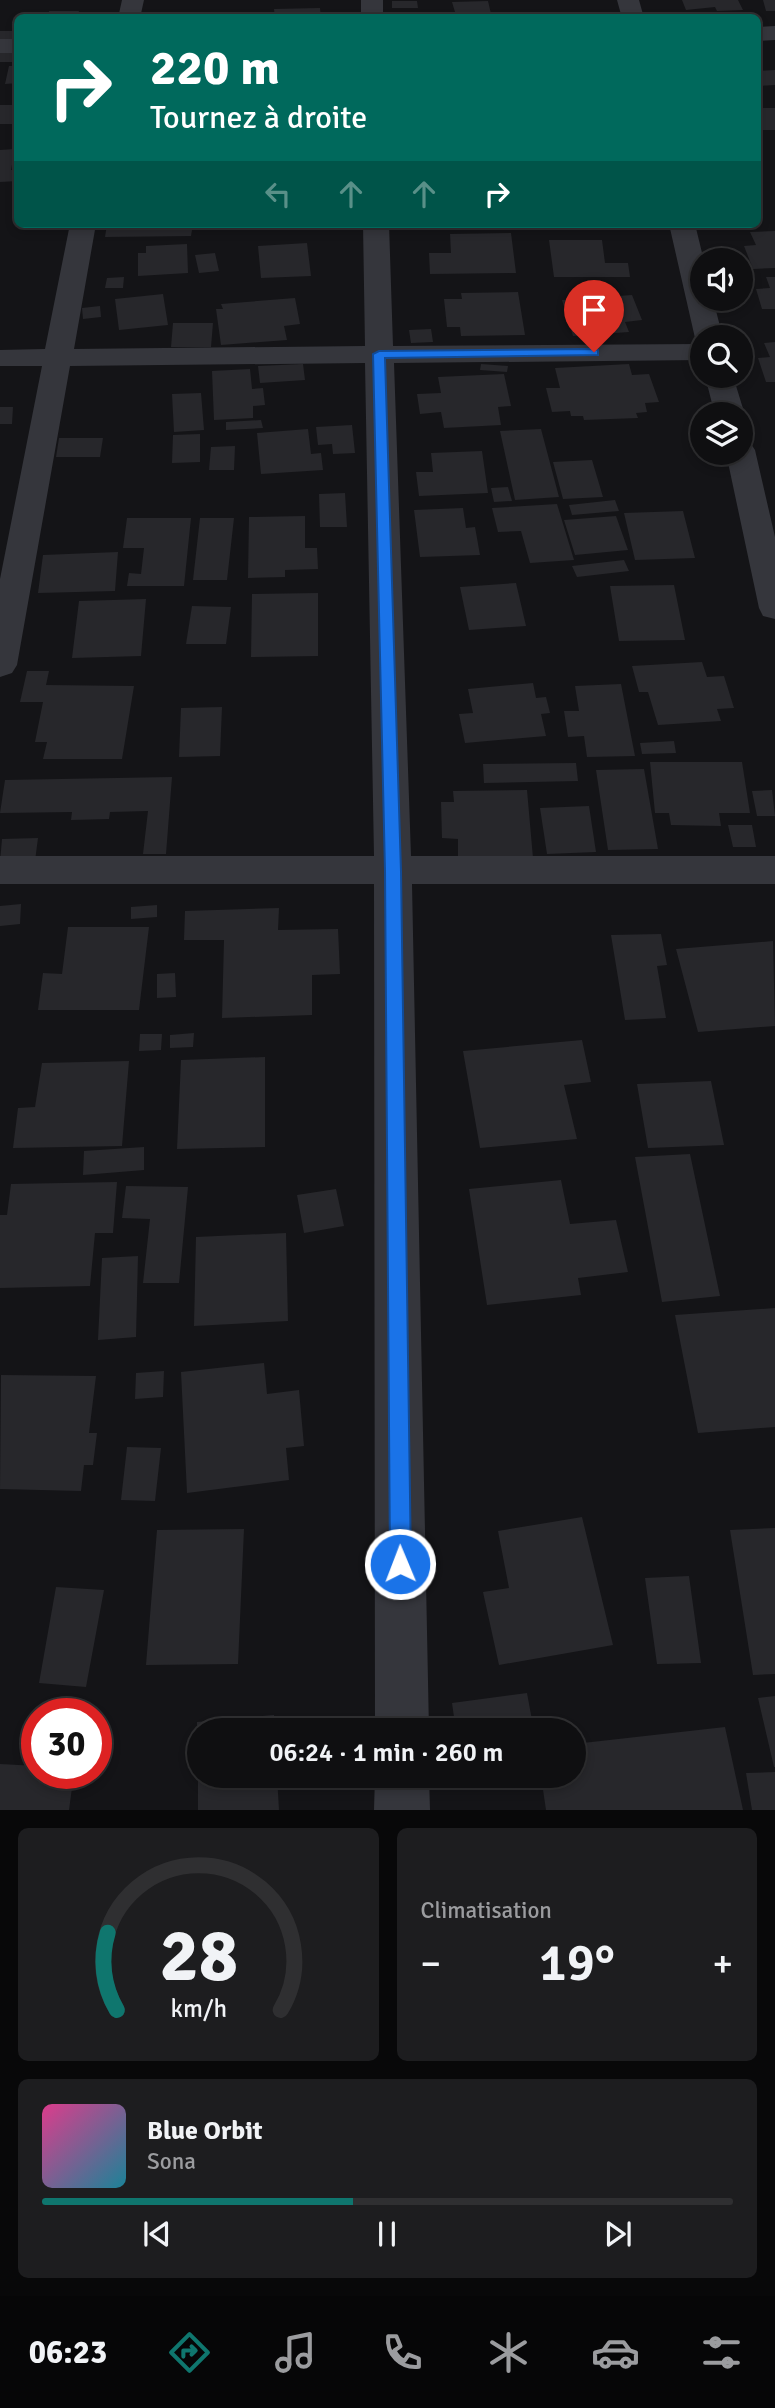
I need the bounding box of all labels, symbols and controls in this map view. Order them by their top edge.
text: 220 m [150,38,280,98]
icon: right [35,42,126,133]
text: Tournez à droite [150,98,367,137]
icon: left [259,175,297,213]
icon: ahead [332,175,370,213]
icon: ahead [405,175,443,213]
icon: right [478,175,516,213]
map controls [690,248,753,465]
button: sound [690,248,753,311]
pin [564,280,624,352]
icon: arrive [575,291,613,329]
button: search [690,325,753,388]
button: layers [690,402,753,465]
position arrow [363,1527,437,1601]
speed limit sign: 30 [21,1698,112,1789]
text: 06:24 · 1 min · 260 m [270,1737,503,1769]
text: Climatisation [421,1896,552,1925]
text: 28 [159,1913,238,2002]
text: 19° [539,1931,615,1995]
text: − [421,1940,441,1987]
text: + [712,1940,733,1987]
text: km/h [170,1993,227,2024]
text: Blue Orbit [147,2115,263,2147]
text: Sona [147,2147,196,2176]
icon: previous [138,2215,176,2253]
icon: pause [368,2215,406,2253]
icon: next [599,2215,637,2253]
icon: directions [165,2328,214,2377]
icon: music [271,2328,320,2377]
icon: phone [378,2328,427,2377]
icon: climate [484,2328,533,2377]
icon: car [591,2328,640,2377]
icon: filters [697,2328,746,2377]
text: 06:23 [29,2333,107,2372]

